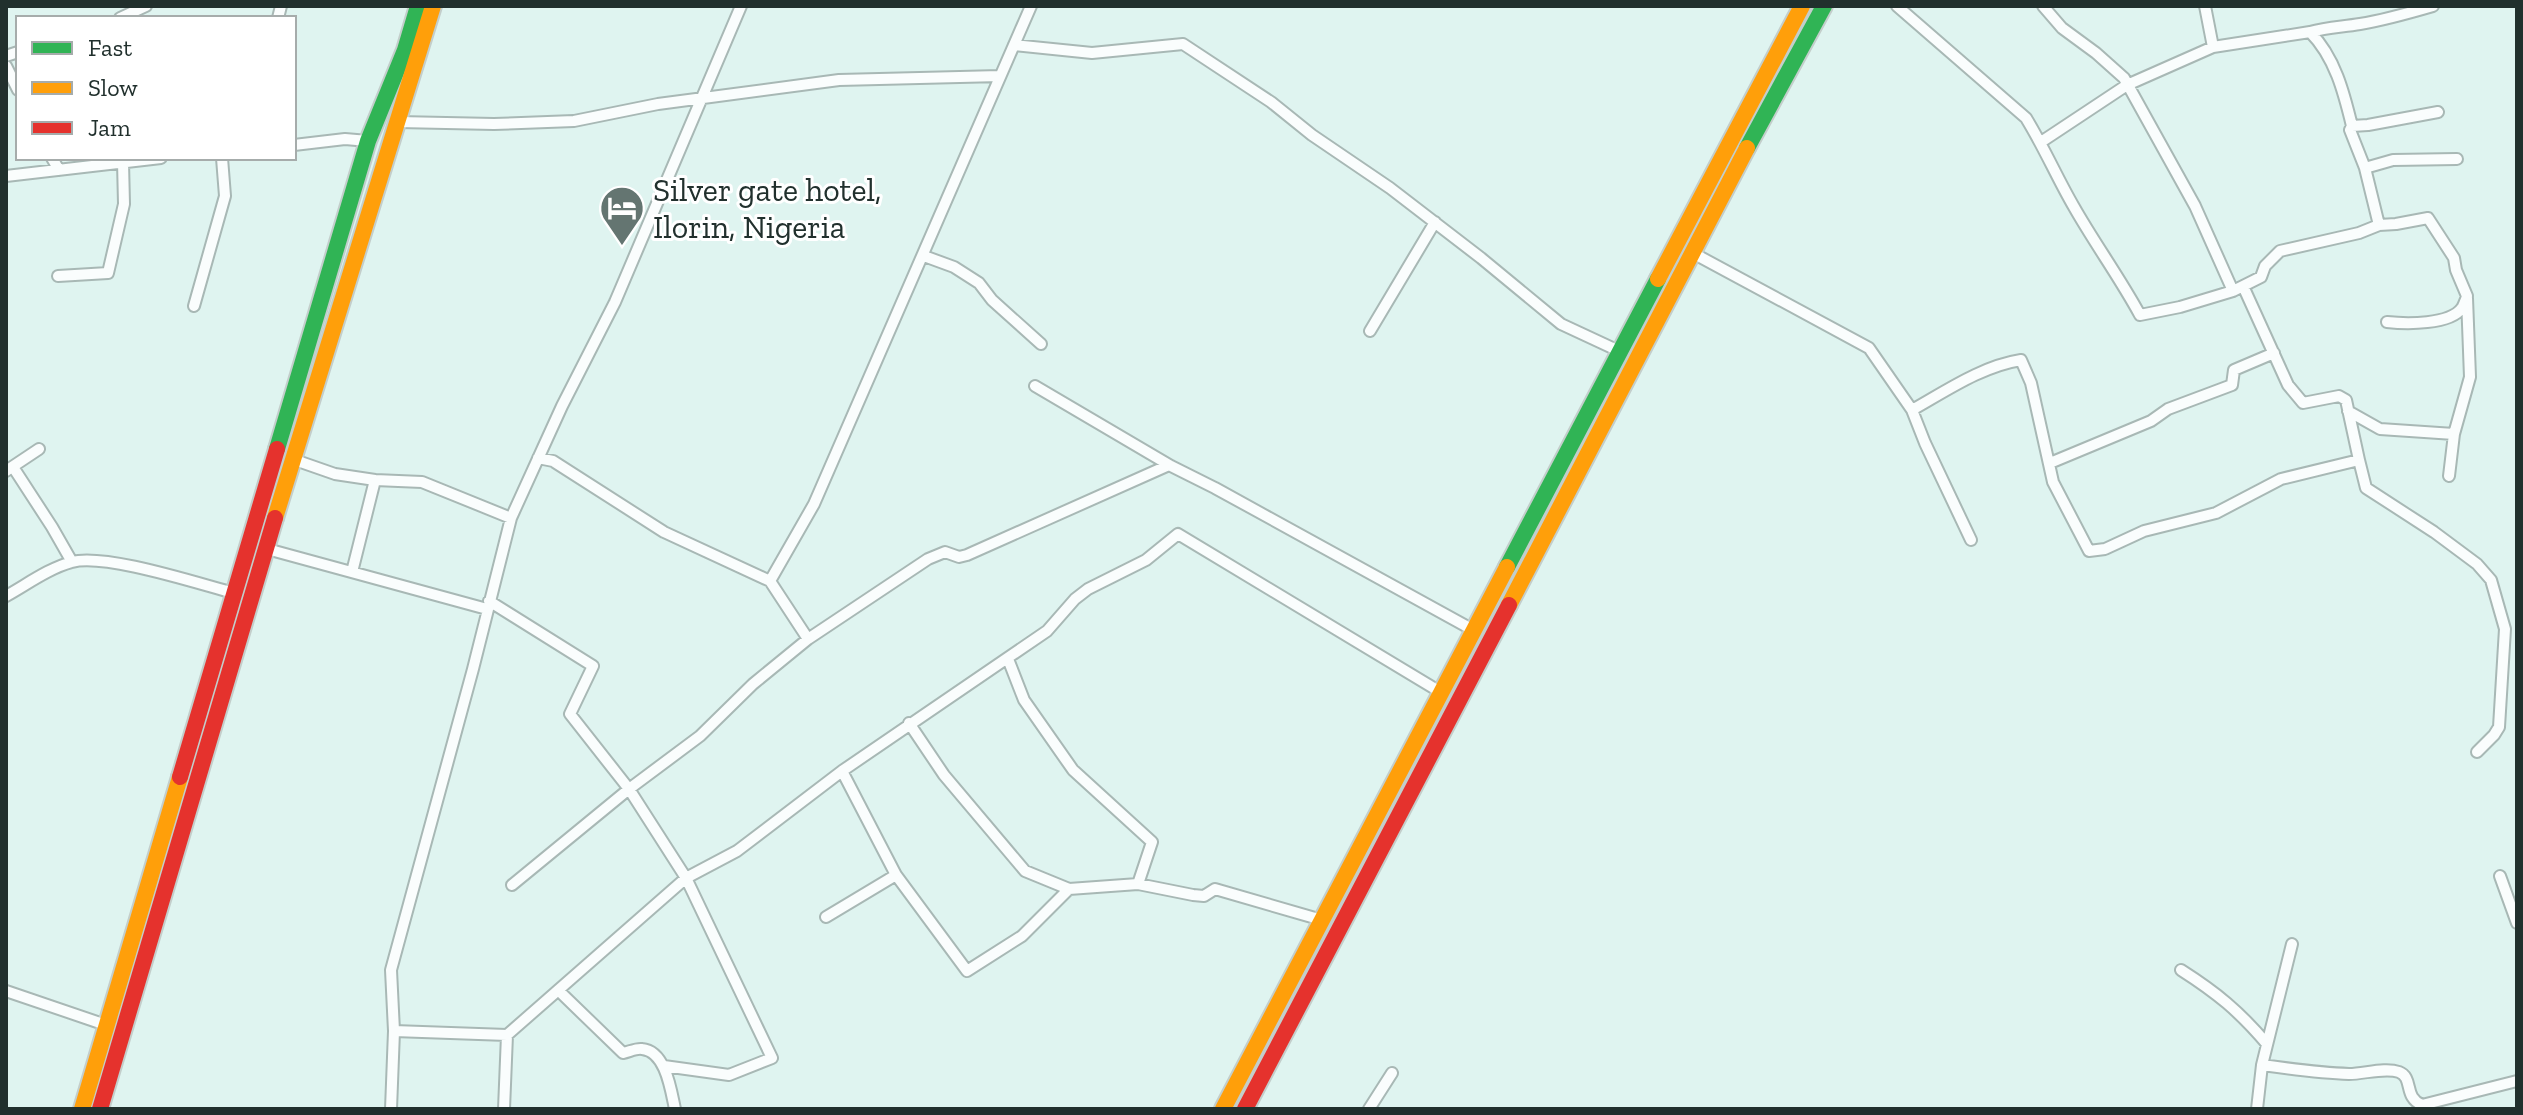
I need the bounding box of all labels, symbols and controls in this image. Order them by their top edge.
legend [16,16,296,160]
text: Fast [88,33,132,62]
text: Slow [88,73,138,102]
text: Jam [88,113,131,142]
place label: Silver gate hotel, Ilorin, Nigeria [653,171,881,246]
hotel icon: Silver gate hotel, Ilorin, Nigeria [598,184,646,247]

